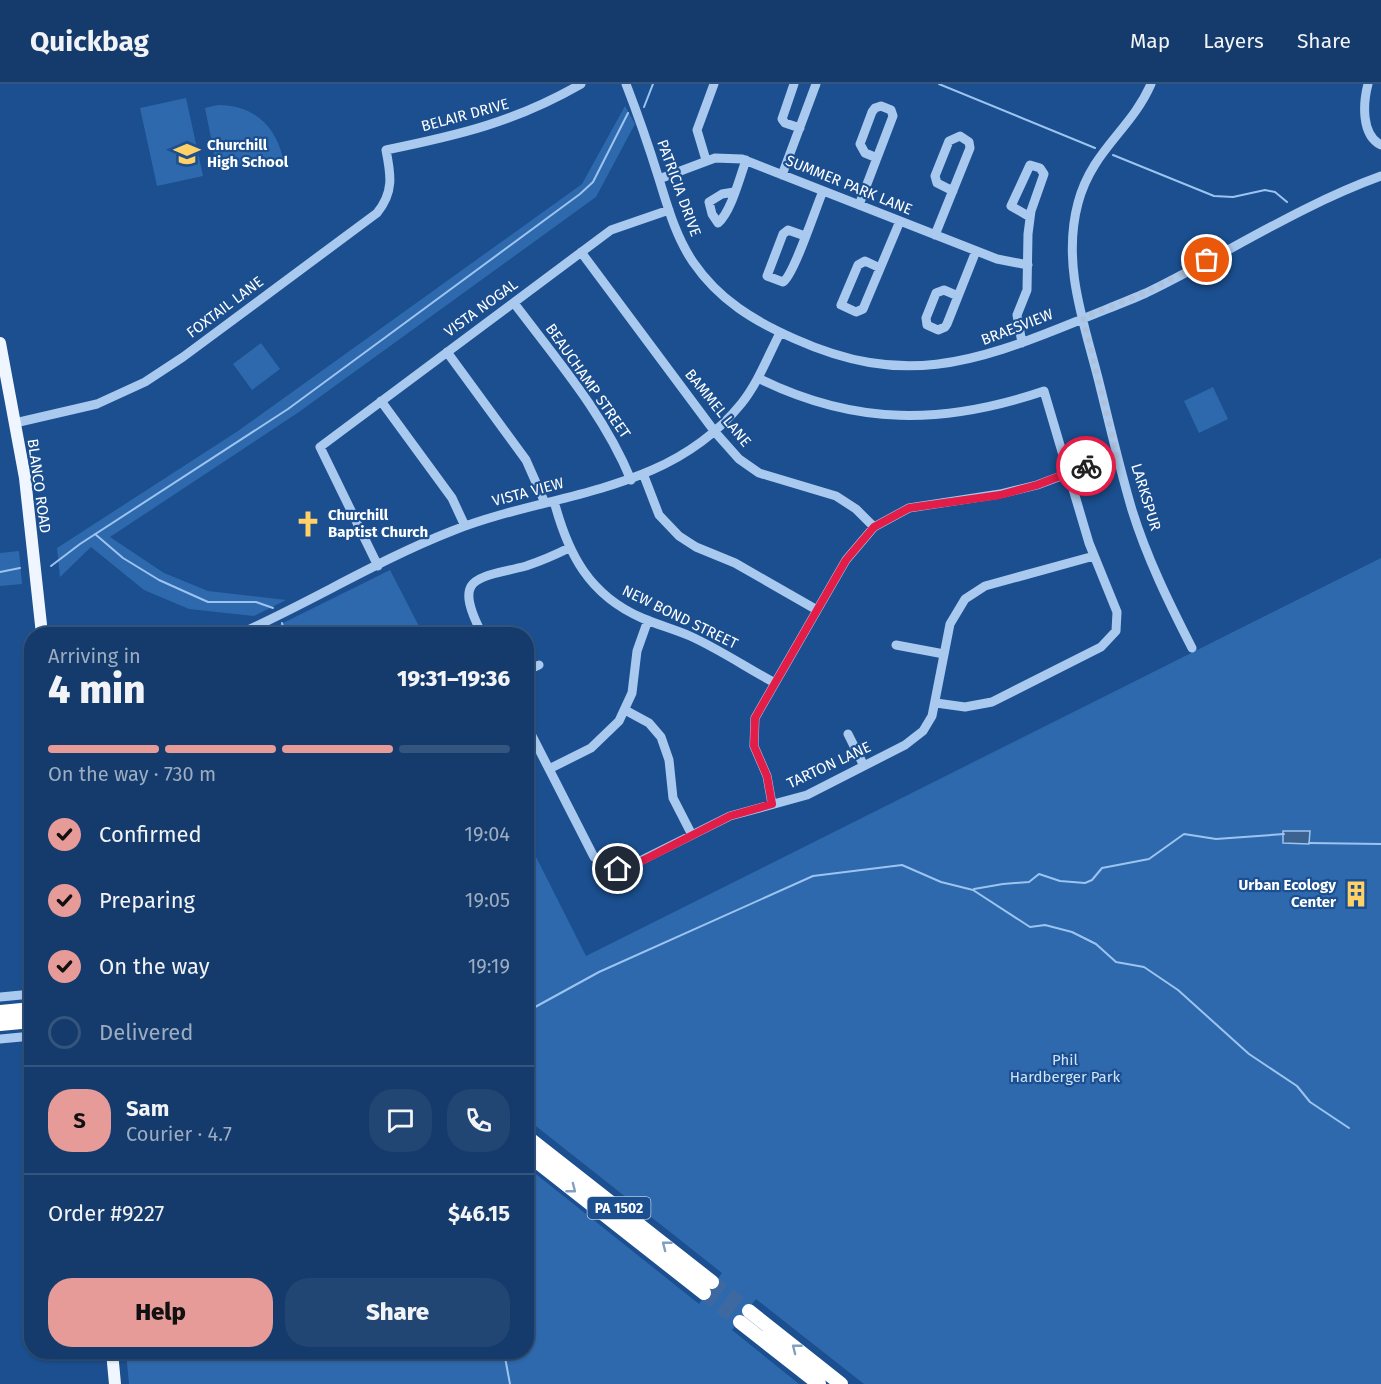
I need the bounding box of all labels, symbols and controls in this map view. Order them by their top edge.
text: Quickbag [30,25,149,58]
text: Map [1130,28,1170,54]
text: Layers [1203,28,1264,54]
text: Share [1297,28,1351,54]
street label: BELAIR DRIVE [419,95,511,135]
place label: Churchill High School [207,136,289,171]
street label: PATRICIA DRIVE [653,137,705,239]
school or university icon: Churchill High School [172,139,202,169]
street label: SUMMER PARK LANE [783,151,915,219]
pin [1181,234,1232,285]
icon: bag [1190,243,1223,276]
street label: FOXTAIL LANE [183,272,267,342]
street label: VISTA NOGAL [441,275,522,341]
street label: BRAESVIEW [978,305,1056,349]
street label: BEAUCHAMP STREET [542,320,634,442]
street label: BAMMEL LANE [681,366,755,450]
courier [1056,436,1116,496]
street label: BLANCO ROAD [23,438,55,534]
icon: bike [1070,450,1103,483]
street label: LARKSPUR [1127,461,1165,533]
street label: VISTA VIEW [490,474,566,510]
place label: Churchill Baptist Church [328,506,428,541]
church icon: Churchill Baptist Church [293,509,323,539]
street label: NEW BOND STREET [619,581,741,653]
text: Arriving in [48,644,141,668]
text: 19:31–19:36 [397,665,510,692]
text: 4 min [48,667,146,713]
street label: TARTON LANE [784,738,874,792]
text: On the way · 730 m [48,762,216,786]
icon: check [48,818,81,851]
text: Confirmed [99,821,202,848]
text: 19:04 [464,822,510,846]
pin [592,843,643,894]
icon: home [601,852,634,885]
place label: Urban Ecology Center [1239,876,1337,911]
building icon: Urban Ecology Center [1341,879,1371,909]
icon: check [48,884,81,917]
text: Preparing [99,887,195,914]
text: 19:05 [465,888,510,912]
icon: check [48,950,81,983]
text: On the way [99,953,210,980]
text: 19:19 [468,954,510,978]
text: Delivered [99,1019,194,1046]
park label: Phil Hardberger Park [1010,1051,1120,1086]
button: chat [369,1089,432,1152]
button: phone [447,1089,510,1152]
text: Sam [126,1095,169,1122]
text: S [73,1107,86,1134]
text: Courier · 4.7 [126,1122,232,1146]
one-way arrow [566,1182,577,1193]
road number: PA 1502 [588,1197,650,1219]
text: Order #9227 [48,1200,164,1227]
text: $46.15 [448,1200,510,1227]
one-way arrow [662,1242,673,1253]
button: Help [48,1278,273,1347]
button: Share [285,1278,510,1347]
one-way arrow [791,1344,802,1355]

